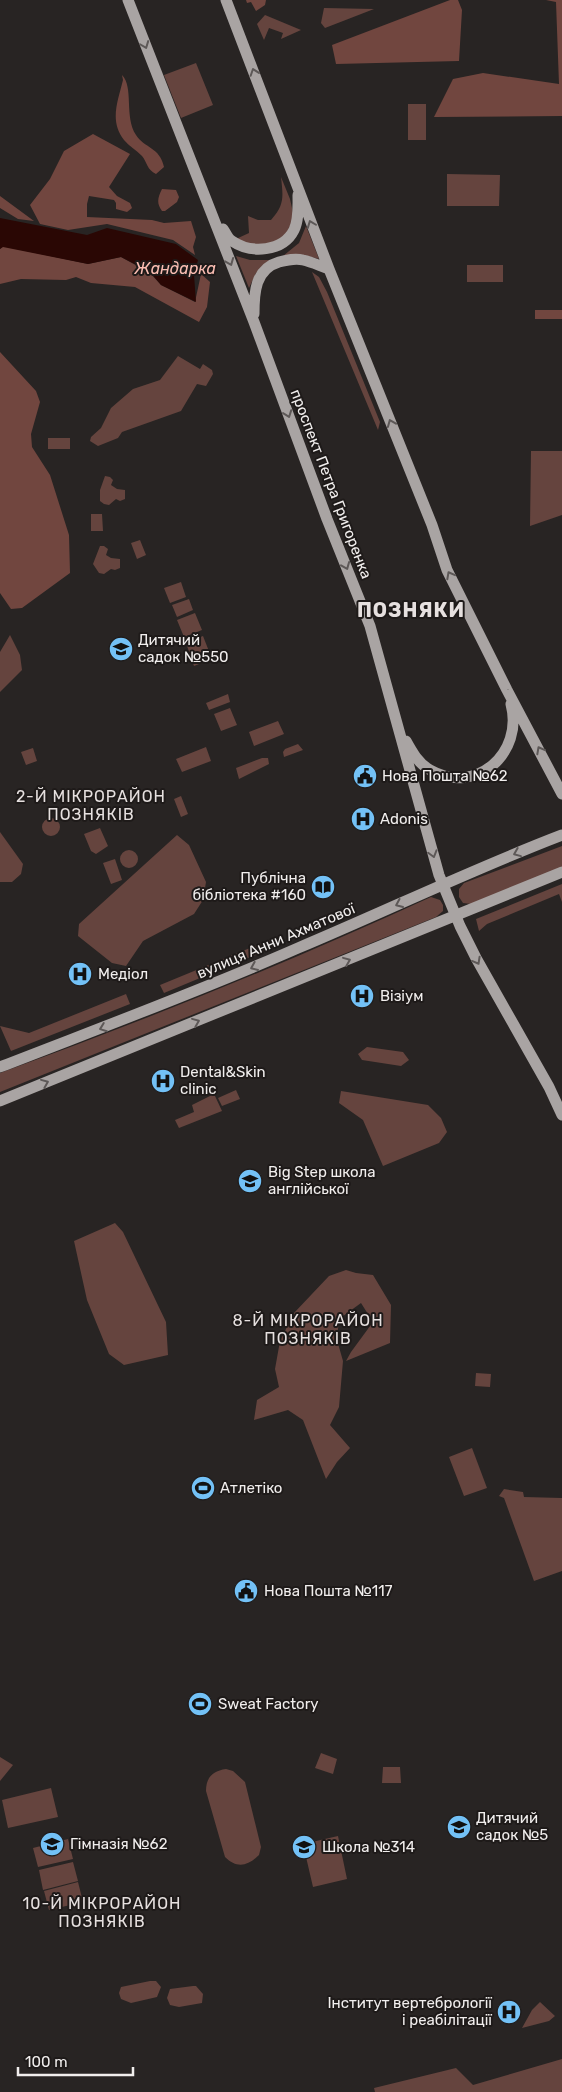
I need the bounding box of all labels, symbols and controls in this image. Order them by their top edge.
one-way arrow [140,41,150,49]
one-way arrow [250,68,260,77]
one-way arrow [307,220,318,229]
one-way arrow [224,257,235,266]
water label: Жандарка [134,259,216,278]
street label: проспект Петра Григоренка [287,387,375,581]
one-way arrow [282,409,292,418]
one-way arrow [387,419,398,428]
one-way arrow [340,561,350,570]
one-way arrow [446,571,456,580]
district label: ПОЗНЯКИ [357,598,465,622]
place label: Дитячий садок №550 [138,631,229,666]
school or university icon: Дитячий садок №550 [108,636,134,662]
one-way arrow [536,746,546,755]
public building icon: Нова Пошта №62 [352,763,378,789]
place label: Нова Пошта №62 [382,767,508,785]
district label: 2-Й МІКРОРАЙОН ПОЗНЯКІВ [16,787,166,824]
hospital icon: Adonis [350,806,376,832]
place label: Adonis [380,810,428,828]
one-way arrow [513,847,522,858]
one-way arrow [428,849,438,857]
place label: Публічна бібліотека #160 [192,869,306,904]
library icon: Публічна бібліотека #160 [310,874,336,900]
one-way arrow [395,897,404,908]
street label: вулиця Анни Ахматової [194,899,358,982]
one-way arrow [471,955,481,964]
one-way arrow [342,957,350,967]
hospital icon: Медіол [67,961,93,987]
one-way arrow [250,961,259,972]
place label: Медіол [98,965,148,983]
hospital icon: Візіум [349,983,375,1009]
place label: Візіум [380,987,423,1005]
one-way arrow [191,1017,200,1028]
one-way arrow [99,1022,108,1032]
place label: Dental&Skin clinic [180,1063,266,1098]
hospital icon: Dental&Skin clinic [150,1068,176,1094]
one-way arrow [40,1078,49,1089]
place label: Big Step школа англiйськоï [268,1163,375,1198]
school or university icon: Big Step школа англiйськоï [237,1168,263,1194]
district label: 8-Й МІКРОРАЙОН ПОЗНЯКІВ [232,1311,384,1348]
sports icon: Атлетіко [190,1475,216,1501]
place label: Атлетіко [220,1479,282,1497]
public building icon: Нова Пошта №117 [233,1578,259,1604]
place label: Нова Пошта №117 [264,1582,393,1600]
sports icon: Sweat Factory [187,1691,213,1717]
place label: Sweat Factory [218,1695,319,1713]
place label: Дитячий садок №5 [476,1809,548,1844]
school or university icon: Дитячий садок №5 [446,1814,472,1840]
school or university icon: Гімназія №62 [39,1831,65,1857]
school or university icon: Школа №314 [291,1834,317,1860]
place label: Гімназія №62 [70,1835,168,1853]
place label: Школа №314 [322,1838,415,1856]
district label: 10-Й МІКРОРАЙОН ПОЗНЯКІВ [23,1894,181,1931]
place label: Інститут вертебрології і реабілітації [327,1994,492,2029]
hospital icon: Інститут вертебрології і реабілітації [496,1999,522,2025]
scale bar [18,2044,132,2076]
text: 100 m [25,2053,67,2071]

